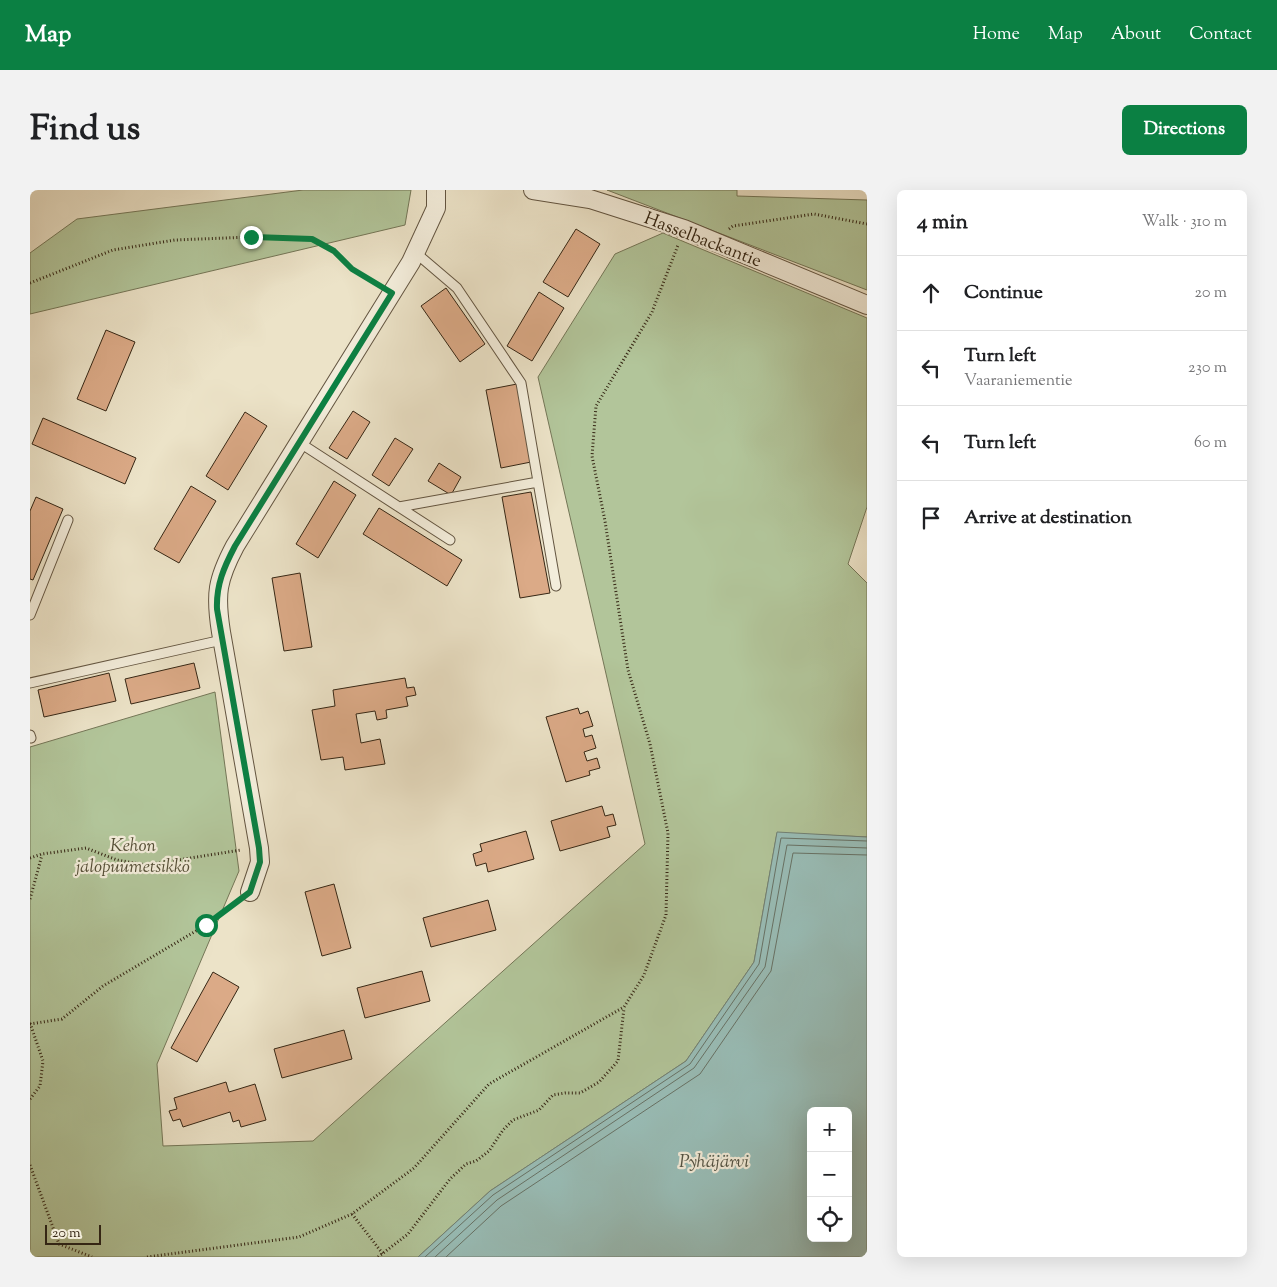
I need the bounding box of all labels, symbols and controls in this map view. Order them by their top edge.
text: Map [25,18,71,52]
text: Home [973,22,1020,48]
text: Map [1048,22,1083,48]
text: About [1111,22,1161,48]
text: Contact [1189,22,1252,48]
text: Find us [30,105,140,156]
button: Directions [1122,105,1247,155]
street label: Hasselbackantie [640,206,765,275]
text: 4 min [917,208,968,238]
text: Walk · 310 m [1142,211,1227,234]
route end [240,226,263,249]
icon: ahead [917,279,945,307]
text: Continue [964,280,1043,307]
text: 20 m [1194,282,1227,305]
text: Turn left [964,343,1036,370]
icon: left [917,354,945,382]
text: 230 m [1188,357,1227,380]
text: Vaaraniementie [964,370,1072,393]
icon: left [917,429,945,457]
text: Turn left [964,430,1036,457]
text: 60 m [1194,432,1227,455]
icon: arrive [917,504,945,532]
text: Arrive at destination [964,505,1132,532]
park label: Kehon jalopuumetsikkö [74,834,190,881]
route start [195,914,218,937]
map controls [807,1107,852,1242]
button: + [807,1107,852,1152]
water label: Pyhäjärvi [679,1149,749,1176]
button: − [807,1152,852,1197]
button: locate [807,1197,852,1242]
scale bar [45,1222,101,1245]
text: 20 m [52,1224,81,1244]

